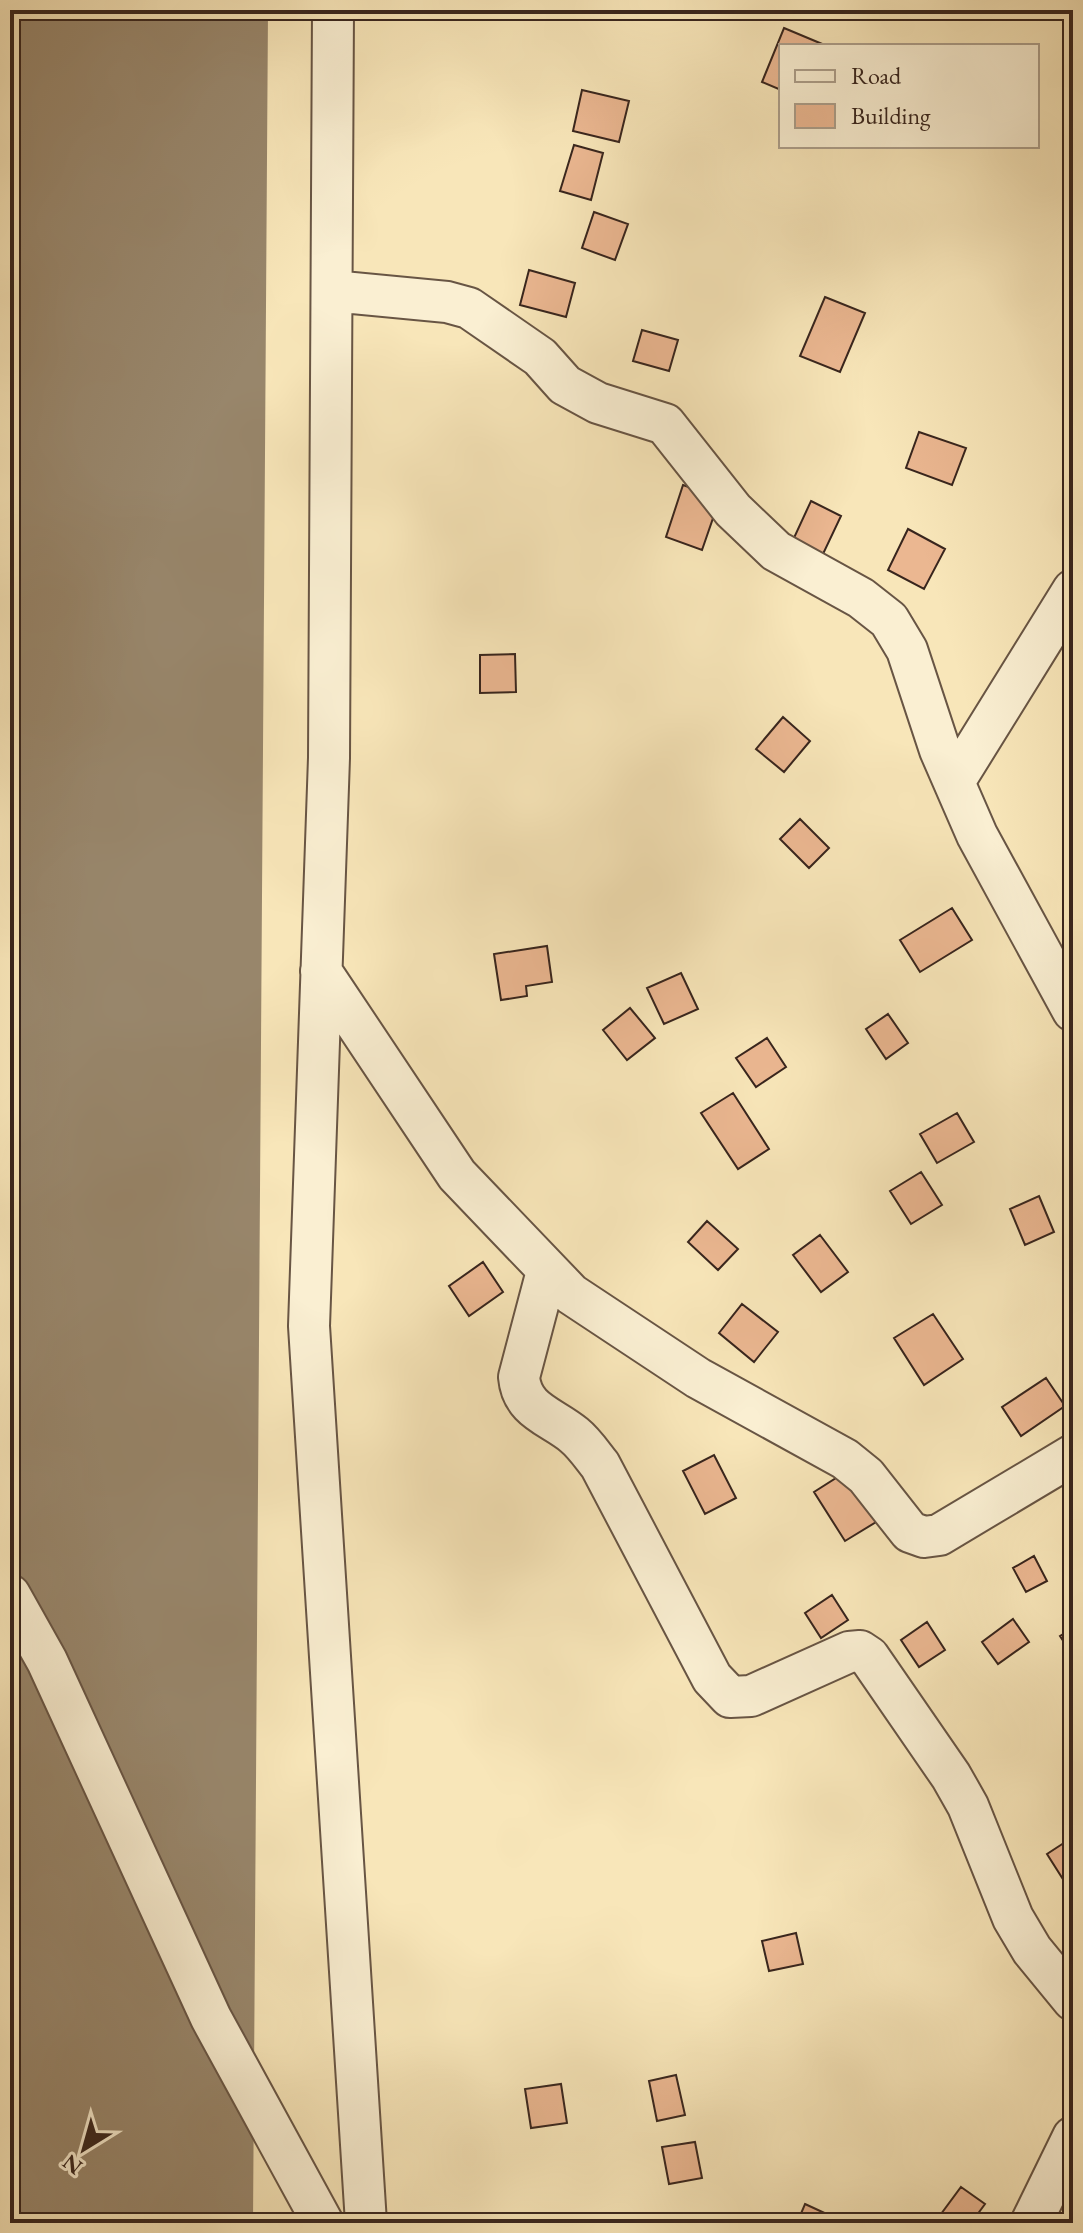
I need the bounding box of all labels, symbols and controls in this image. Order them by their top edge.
legend [779,44,1039,148]
text: Road [851,60,902,91]
text: Building [851,100,931,131]
north arrow [44,2109,124,2189]
text: N [56,2148,88,2182]

